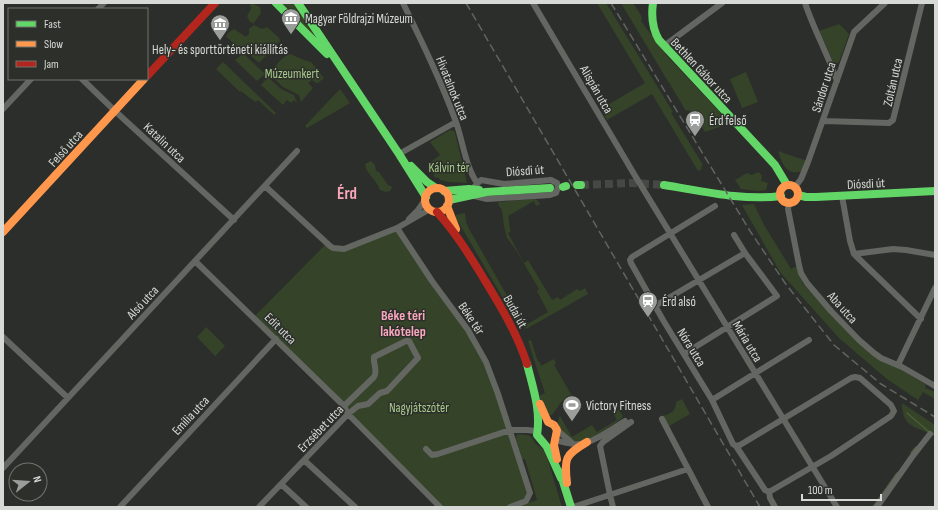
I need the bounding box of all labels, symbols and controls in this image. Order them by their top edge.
museum icon: Magyar Földrajzi Múzeum [280,7,302,35]
legend [8,8,148,80]
place label: Magyar Földrajzi Múzeum [305,11,413,27]
museum icon: Hely- és sporttörténeti kiállítás [209,13,231,41]
text: Fast [44,17,61,32]
street label: Bethlen Gábor utca [667,35,735,107]
text: Slow [44,37,63,52]
place label: Hely- és sporttörténeti kiállítás [152,42,288,58]
street label: Hivatalnok utca [432,54,472,123]
text: Jam [43,57,59,72]
street label: Zoltán utca [880,57,906,108]
street label: Sándor utca [808,60,840,115]
street label: Alispán utca [575,62,616,116]
park label: Múzeumkert [265,66,319,82]
station icon: Érd felső [684,109,706,137]
place label: Érd felső [709,113,747,129]
street label: Katalin utca [140,119,189,166]
street label: Felső utca [45,127,86,170]
park label: Kálvin tér [428,160,470,176]
street label: Diósdi út [505,162,545,180]
street label: Diósdi út [847,175,886,193]
district label: Érd [337,184,357,204]
street label: Alsó utca [123,283,162,323]
street label: Aba utca [823,288,861,327]
station icon: Érd alsó [637,290,659,318]
street label: Budai út [500,292,531,331]
place label: Érd alsó [662,294,696,310]
street label: Béke tér [455,299,488,338]
district label: Béke téri lakótelep [380,307,426,340]
street label: Edit utca [261,309,300,348]
street label: Mária utca [729,318,766,365]
street label: Nóra utca [673,326,709,370]
street label: Emília utca [169,393,213,439]
sports icon: Victory Fitness [561,394,583,422]
place label: Victory Fitness [586,398,651,414]
park label: Nagyjátszótér [389,400,449,416]
street label: Erzsébet utca [294,402,347,456]
north arrow [8,462,48,502]
text: N [30,475,44,484]
scale bar [802,476,881,502]
text: 100 m [808,483,833,498]

